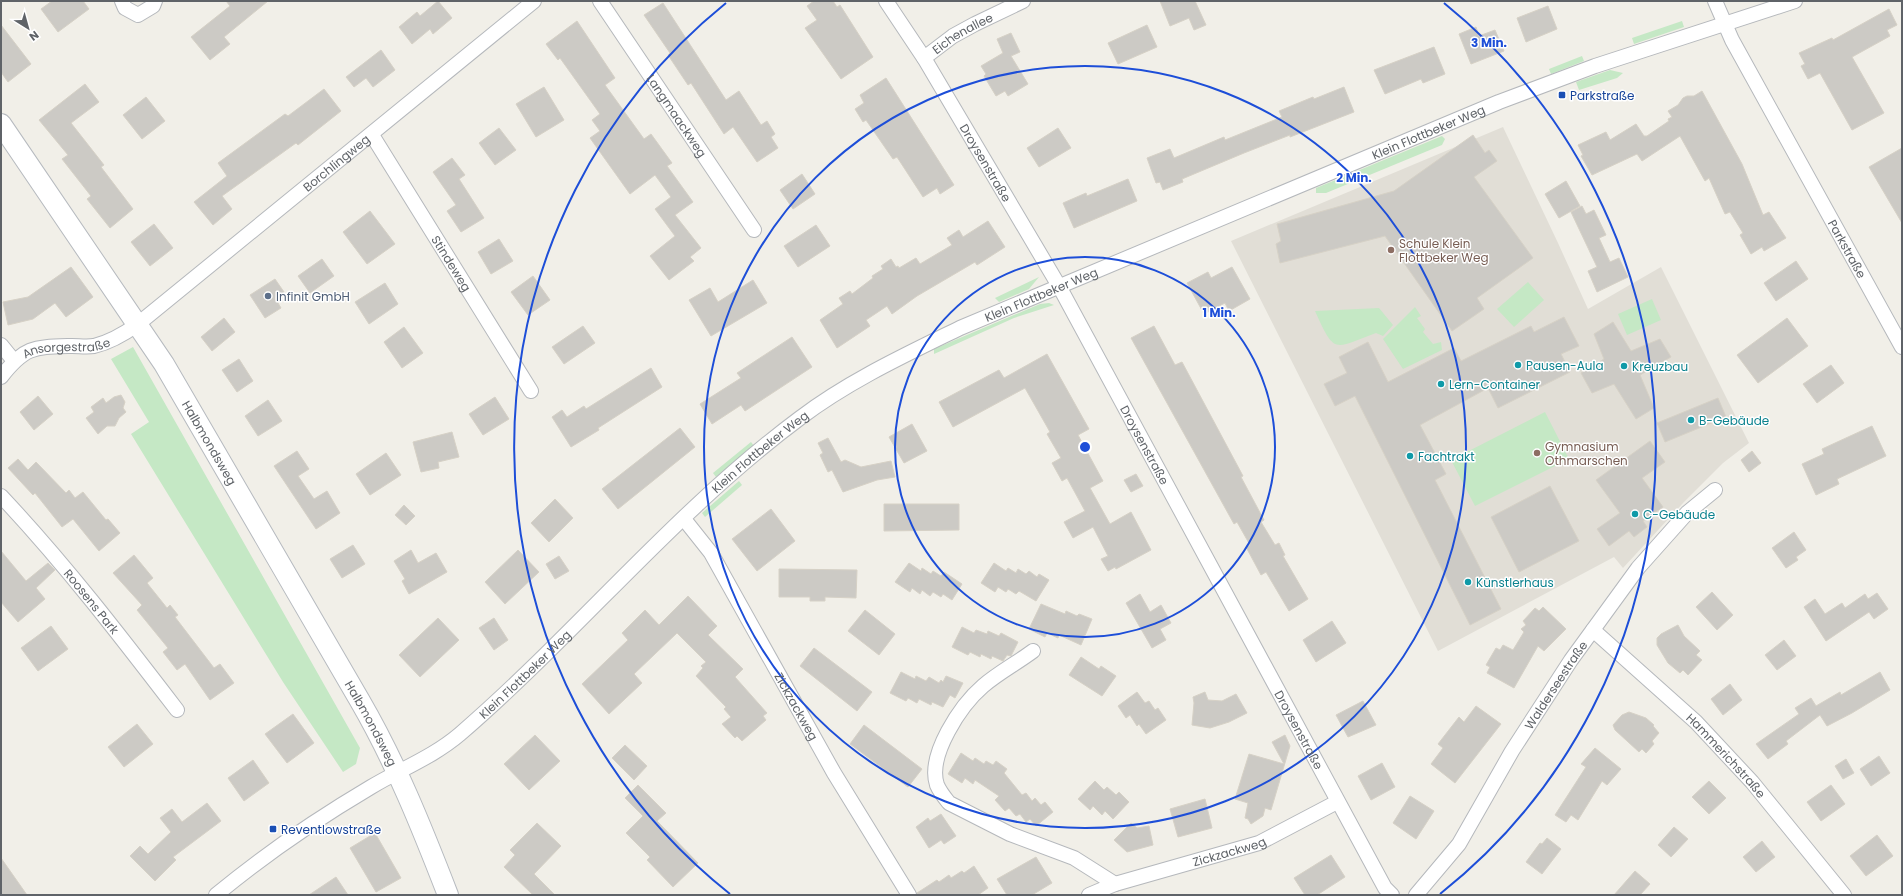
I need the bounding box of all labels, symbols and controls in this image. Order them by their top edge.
north arrow [8,8,48,48]
street label: Eichenallee [928,8,995,58]
text: N [26,27,42,45]
text: 3 Min. [1471,34,1507,51]
street label: Langmaackweg [643,71,711,160]
place label: Parkstraße [1570,87,1635,104]
marker: Parkstraße [1557,90,1567,100]
street label: Klein Flottbeker Weg [1369,100,1487,163]
street label: Droysenstraße [956,120,1016,205]
street label: Borchlingweg [299,130,373,195]
text: 2 Min. [1336,169,1372,186]
street label: Parkstraße [1824,216,1871,281]
street label: Stindeweg [428,232,476,295]
place label: Schule Klein Flottbeker Weg [1399,235,1489,266]
marker: Schule Klein Flottbeker Weg [1386,245,1396,255]
street label: Klein Flottbeker Weg [982,263,1100,325]
place label: Infinit GmbH [276,288,350,305]
marker: Infinit GmbH [263,291,273,301]
text: 1 Min. [1202,304,1236,321]
street label: Ansorgestraße [19,333,113,362]
place label: Pausen-Aula [1526,357,1604,374]
place label: Kreuzbau [1632,358,1688,375]
marker: Pausen-Aula [1513,360,1523,370]
marker: Kreuzbau [1619,361,1629,371]
place label: Lern-Container [1449,376,1541,393]
marker: Lern-Container [1436,379,1446,389]
street label: Halbmondsweg [178,397,241,488]
street label: Droysenstraße [1117,402,1173,487]
street label: Klein Flottbeker Weg [707,406,812,496]
place label: B-Gebäude [1699,412,1769,429]
marker: B-Gebäude [1686,415,1696,425]
place label: Gymnasium Othmarschen [1545,438,1628,469]
centre of rings [1078,440,1092,454]
place label: Fachtrakt [1418,448,1475,465]
marker: Gymnasium Othmarschen [1532,448,1542,458]
marker: Fachtrakt [1405,451,1415,461]
place label: C-Gebäude [1643,506,1715,523]
marker: C-Gebäude [1630,509,1640,519]
street label: Roosens Park [60,565,124,638]
place label: Künstlerhaus [1476,574,1554,591]
marker: Künstlerhaus [1463,577,1473,587]
street label: Klein Flottbeker Weg [475,626,574,722]
street label: Walderseestraße [1520,637,1591,732]
street label: Zickzackweg [771,669,823,743]
street label: Halbmondsweg [341,677,401,769]
street label: Droysenstraße [1271,687,1328,772]
street label: Hammerichstraße [1683,709,1770,801]
place label: Reventlowstraße [281,821,381,838]
marker: Reventlowstraße [268,824,278,834]
street label: Zickzackweg [1191,832,1269,870]

